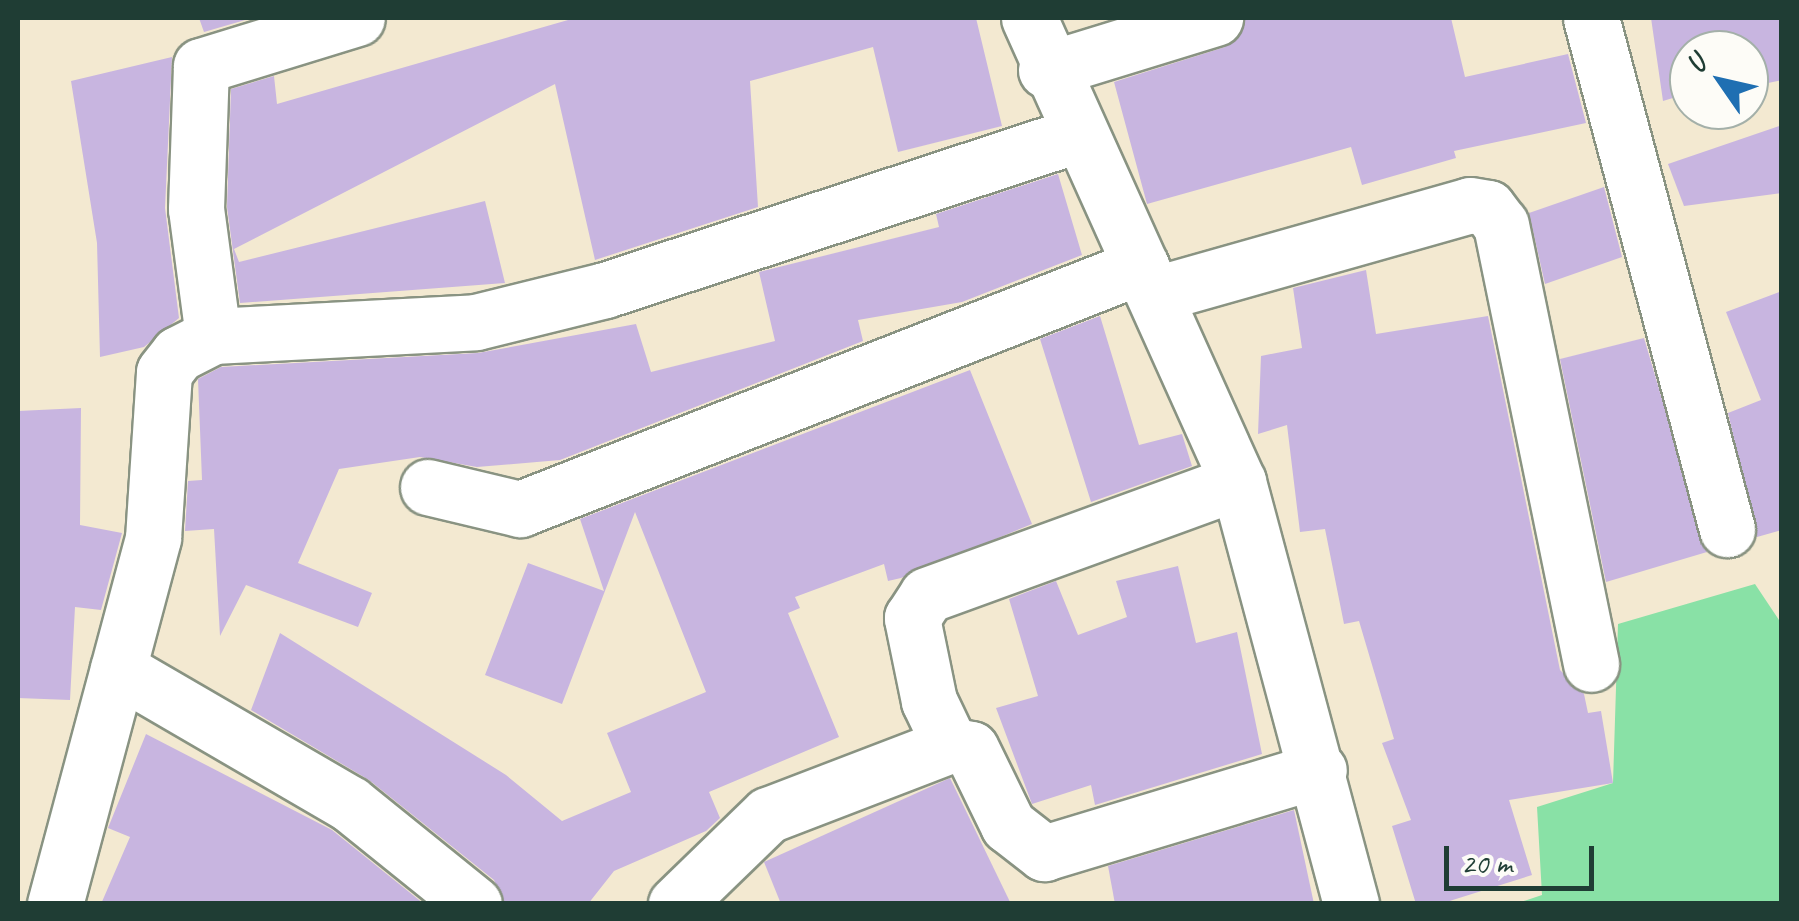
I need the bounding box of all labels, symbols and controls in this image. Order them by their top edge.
north arrow [1669,30,1769,130]
text: U [1677,49,1714,79]
scale bar [1449,826,1599,888]
text: 20 m [1461,844,1512,882]

